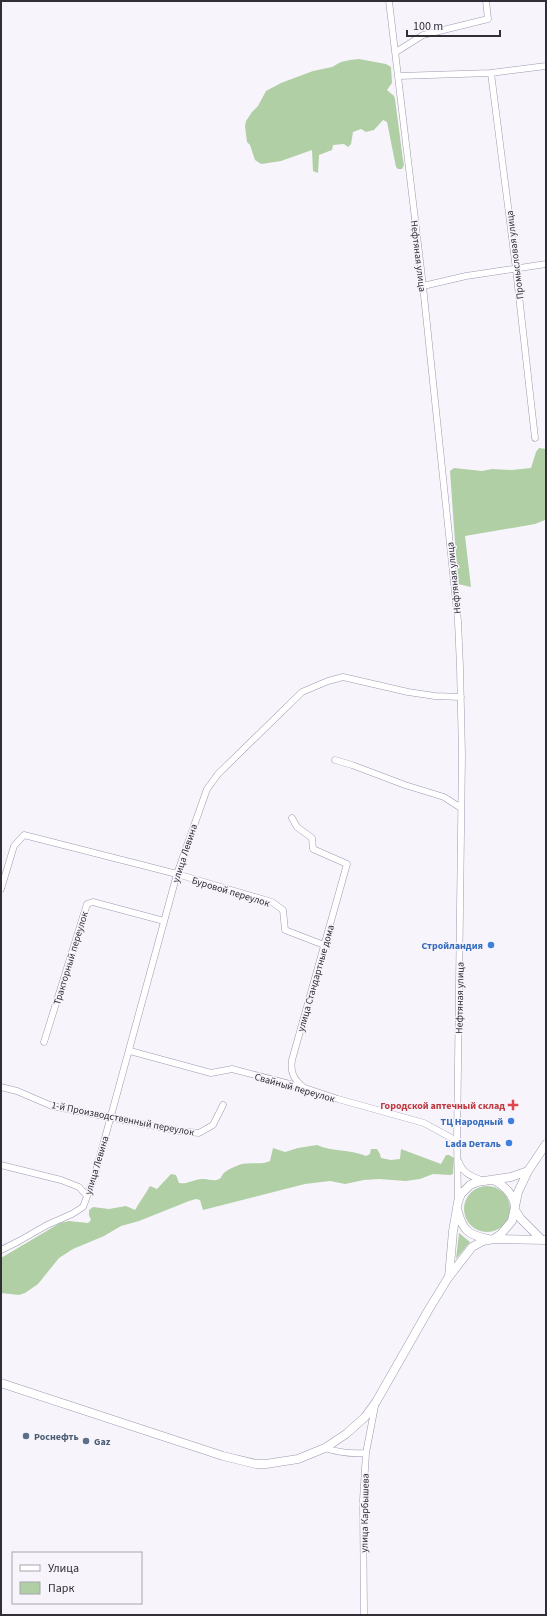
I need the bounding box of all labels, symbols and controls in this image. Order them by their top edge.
scale bar [407,12,500,38]
text: 100 m [413,18,443,35]
street label: Промысловая улица [503,210,527,300]
street label: Нефтяная улица [407,220,429,293]
street label: Нефтяная улица [443,541,465,614]
street label: улица Левина [169,822,201,884]
street label: Буровой переулок [190,873,271,910]
street label: Тракторный переулок [50,910,92,1007]
street label: улица Стандартные дома [294,923,338,1033]
place label: Стройландия [422,939,483,953]
marker: Стройландия [486,940,496,950]
street label: Нефтяная улица [452,962,468,1034]
street label: Свайный переулок [253,1070,337,1106]
street label: 1-й Производственный переулок [50,1098,195,1140]
place label: Городской аптечный склад [380,1099,505,1113]
marker: Городской аптечный склад [508,1100,518,1110]
place label: ТЦ Народный [441,1115,503,1129]
marker: ТЦ Народный [506,1116,516,1126]
street label: улица Левина [81,1134,113,1196]
place label: Lada Dеталь [445,1137,501,1151]
marker: Lada Dеталь [504,1138,514,1148]
place label: Роснефть [34,1430,79,1444]
marker: Роснефть [21,1431,31,1441]
place label: Gaz [94,1435,111,1449]
marker: Gaz [81,1436,91,1446]
street label: улица Карбышева [357,1473,373,1553]
legend [12,1552,142,1604]
text: Улица [48,1560,79,1577]
text: Парк [48,1580,74,1597]

